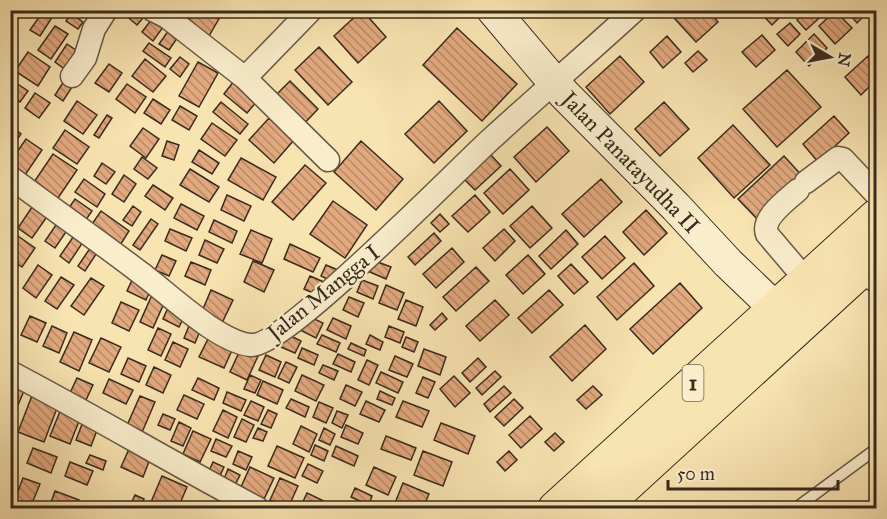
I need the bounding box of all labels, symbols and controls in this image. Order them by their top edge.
north arrow [800,27,860,87]
text: N [834,51,855,68]
street label: Jalan Panatayudha II [555,84,705,239]
street label: Jalan Mangga I [260,239,385,347]
road number: 1 [682,365,704,401]
scale bar [668,453,838,491]
text: 50 m [677,463,715,485]

